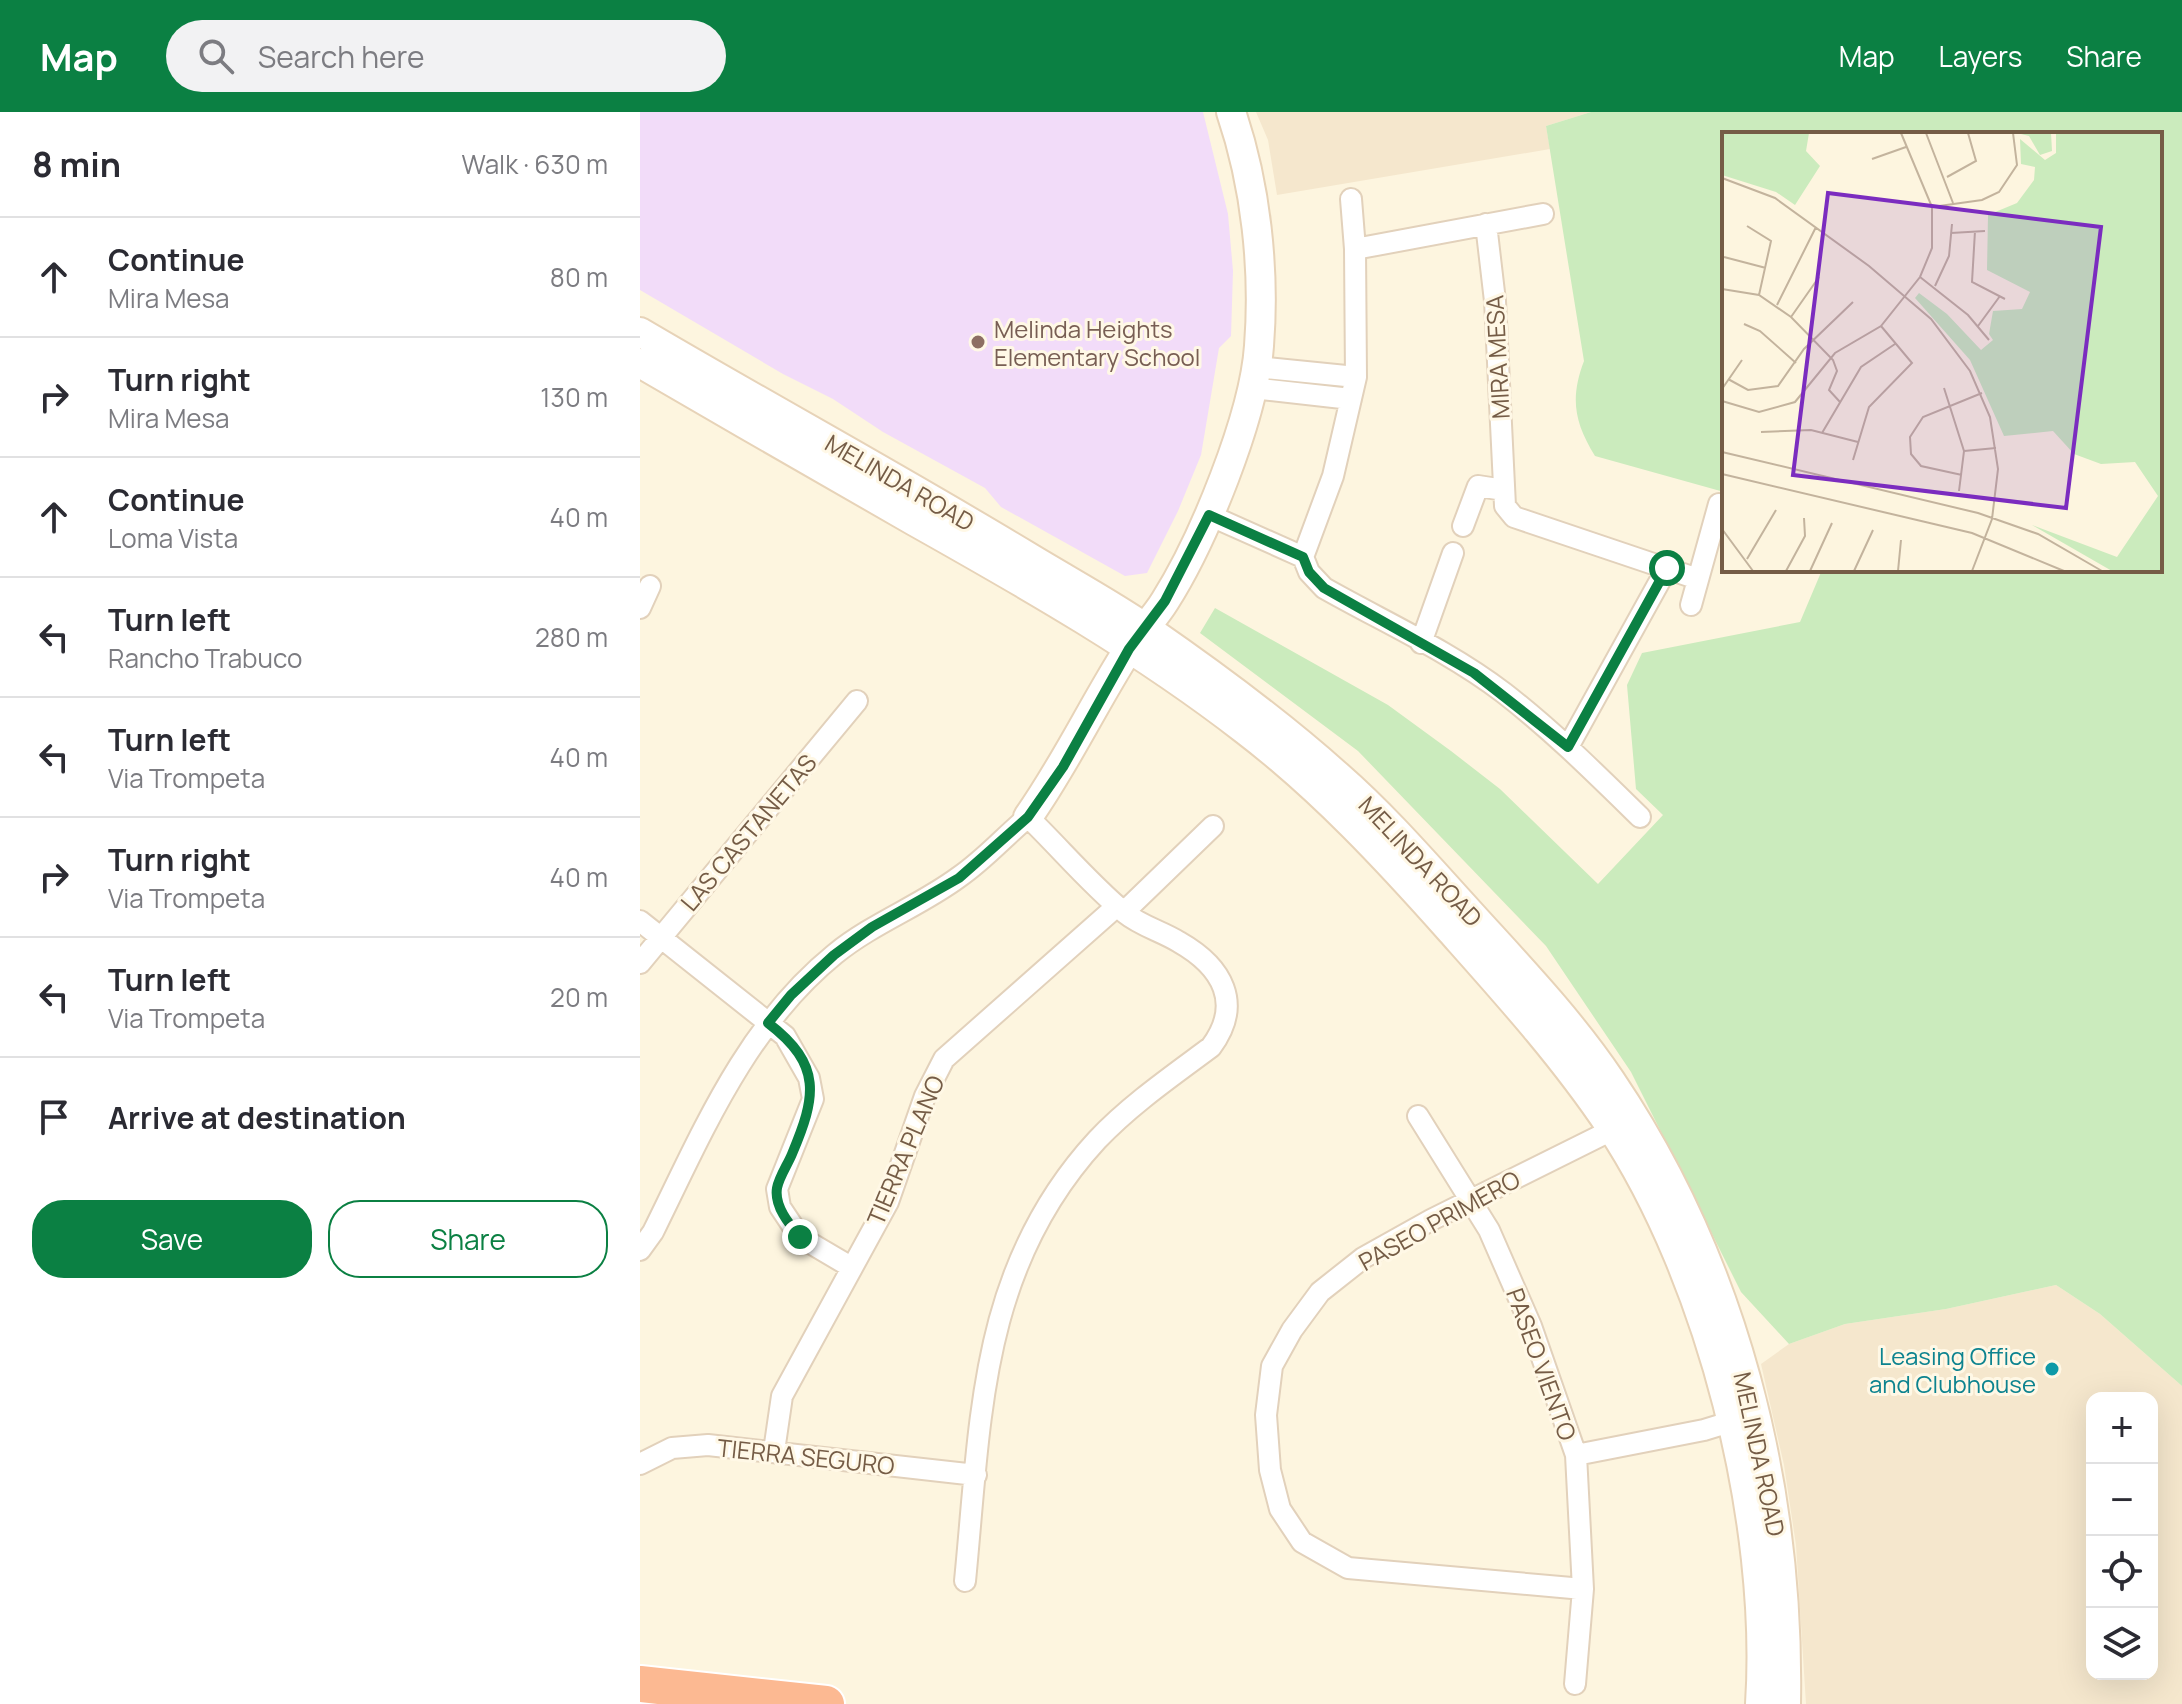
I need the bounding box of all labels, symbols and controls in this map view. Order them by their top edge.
search box [166,20,726,92]
text: Map [40,30,118,82]
icon: search [194,34,238,78]
text: Search here [258,36,425,77]
text: Map [1839,37,1895,75]
text: Layers [1939,37,2022,75]
text: Share [2066,37,2142,75]
inset map [1722,132,2162,572]
text: 8 min [32,141,121,187]
text: Walk · 630 m [462,146,608,182]
text: Continue [108,239,244,280]
icon: ahead [32,255,76,299]
text: 80 m [550,259,608,295]
text: Mira Mesa [108,280,230,316]
street label: MIRA MESA [1477,294,1517,420]
place label: Melinda Heights Elementary School [994,312,1200,373]
marker: Melinda Heights Elementary School [969,333,987,351]
text: Turn right [108,359,251,400]
icon: right [32,375,76,419]
text: 130 m [540,379,608,415]
text: Mira Mesa [108,400,230,436]
street label: MELINDA ROAD [819,426,981,538]
text: Continue [108,479,244,520]
icon: ahead [32,495,76,539]
text: 40 m [550,499,608,535]
text: Loma Vista [108,520,238,556]
route start [1649,550,1685,586]
text: Turn left [108,599,231,640]
icon: left [32,615,76,659]
text: 280 m [535,619,608,655]
text: Rancho Trabuco [108,640,302,676]
text: Turn left [108,719,231,760]
icon: left [32,735,76,779]
text: 40 m [550,739,608,775]
street label: LAS CASTANETAS [673,747,823,917]
text: Via Trompeta [108,760,265,796]
street label: MELINDA ROAD [1352,789,1490,933]
text: Turn right [108,839,251,880]
icon: right [32,855,76,899]
text: 40 m [550,859,608,895]
text: Via Trompeta [108,880,265,916]
text: Turn left [108,959,231,1000]
icon: left [32,975,76,1019]
text: 20 m [550,979,608,1015]
text: Via Trompeta [108,1000,265,1036]
street label: TIERRA PLANO [859,1070,951,1230]
icon: arrive [32,1095,76,1139]
text: Arrive at destination [108,1097,406,1138]
street label: PASEO PRIMERO [1352,1162,1526,1278]
button: Save [32,1200,312,1278]
button: Share [328,1200,608,1278]
route end [782,1219,818,1255]
street label: PASEO VIENTO [1499,1283,1585,1445]
place label: Leasing Office and Clubhouse [1869,1339,2036,1400]
marker: Leasing Office and Clubhouse [2043,1360,2061,1378]
street label: MELINDA ROAD [1726,1369,1794,1539]
map controls [2086,1392,2158,1680]
button: + [2086,1392,2158,1464]
street label: TIERRA SEGURO [716,1430,896,1482]
button: − [2086,1464,2158,1536]
button: locate [2086,1536,2158,1608]
button: layers [2086,1608,2158,1680]

